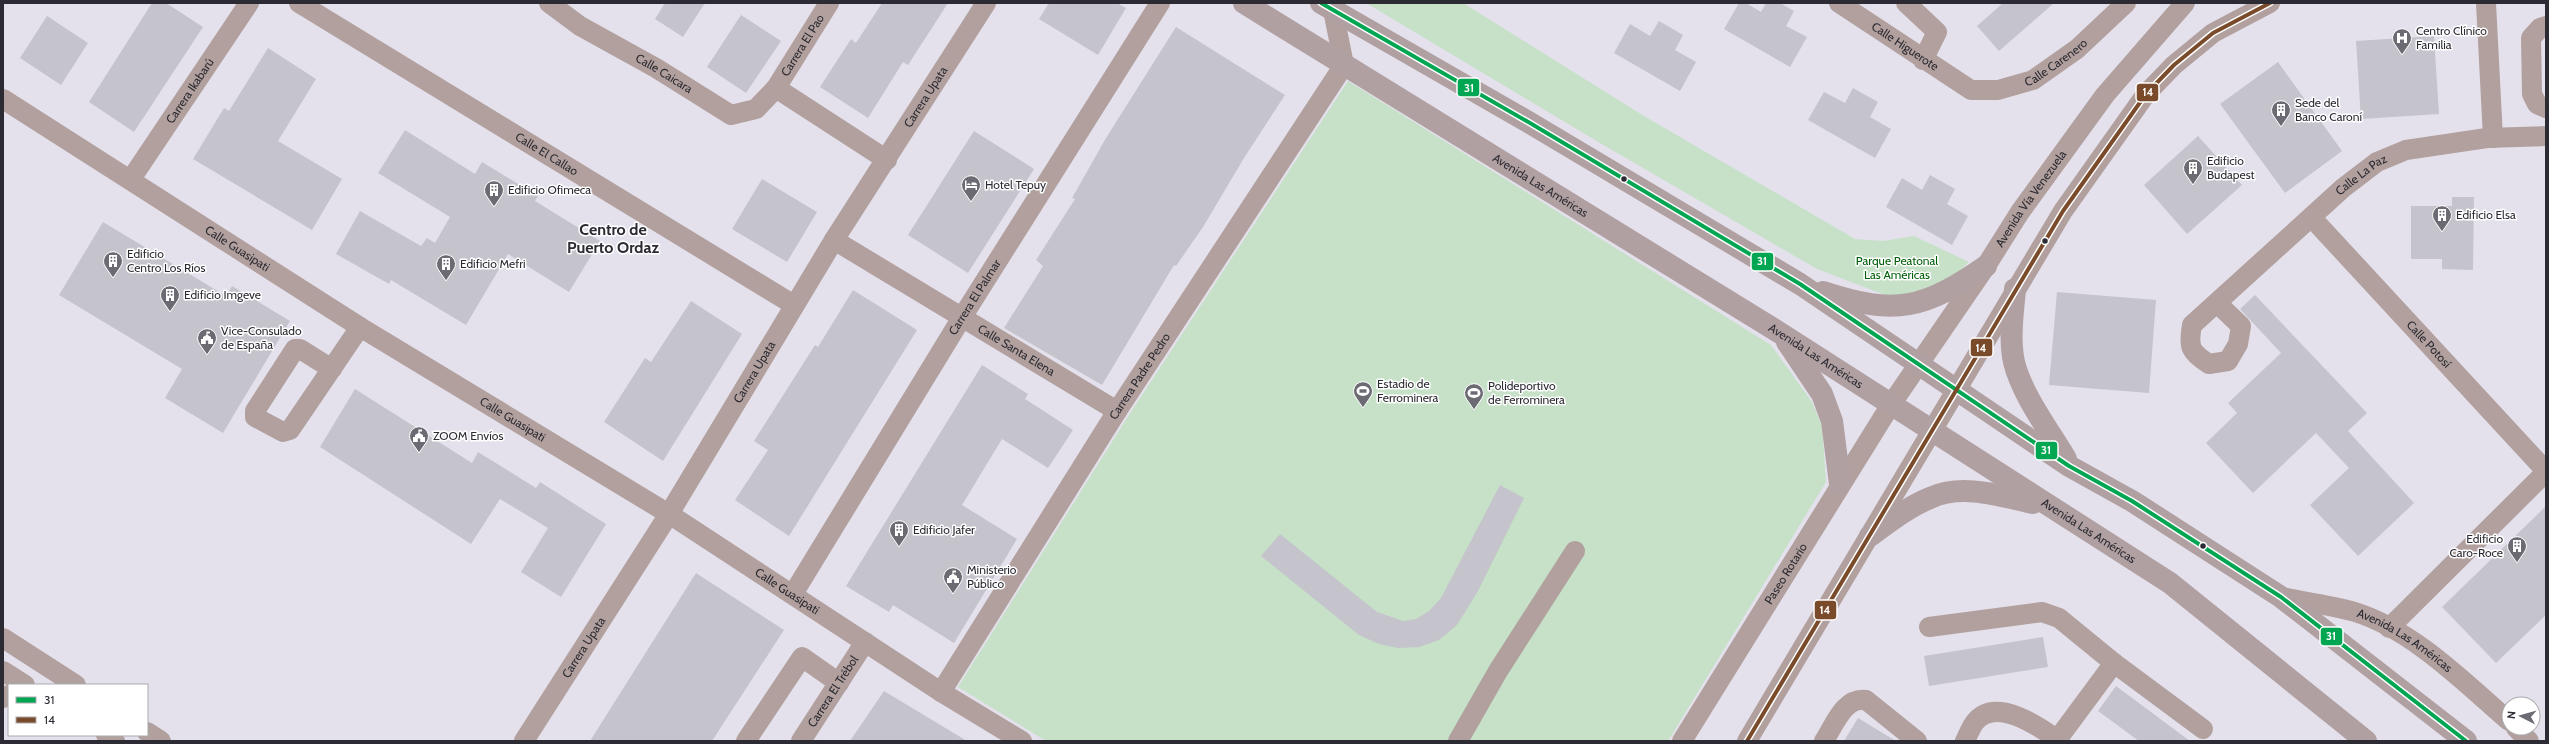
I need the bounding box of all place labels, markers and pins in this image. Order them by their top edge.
place label: Centro Clínico Familia [2416,23,2487,52]
hospital icon: Centro Clínico Familia [2391,27,2413,55]
place label: Sede del Banco Caroní [2295,95,2362,124]
building icon: Sede del Banco Caroní [2270,99,2292,127]
place label: Edificio Budapest [2207,153,2255,182]
building icon: Edificio Budapest [2182,157,2204,185]
hotel icon: Hotel Tepuy [960,174,982,202]
unlabelled marker [1619,174,1629,184]
place label: Hotel Tepuy [985,177,1046,192]
building icon: Edificio Ofimeca [483,179,505,207]
place label: Edificio Ofimeca [508,182,591,197]
building icon: Edificio Elsa [2431,204,2453,232]
place label: Edificio Elsa [2456,207,2516,222]
unlabelled marker [2040,236,2050,246]
place label: Edificio Centro Los Ríos [127,246,205,275]
building icon: Edificio Centro Los Ríos [102,250,124,278]
building icon: Edificio Mefri [435,253,457,281]
place label: Edificio Mefri [460,256,526,271]
building icon: Edificio Imgeve [159,284,181,312]
place label: Edificio Imgeve [184,287,261,302]
place label: Vice-Consulado de España [221,323,302,352]
public building icon: Vice-Consulado de España [196,327,218,355]
place label: Estadio de Ferrominera [1377,376,1439,405]
place label: Polideportivo de Ferrominera [1488,378,1565,407]
sports icon: Estadio de Ferrominera [1352,380,1374,408]
sports icon: Polideportivo de Ferrominera [1463,382,1485,410]
public building icon: ZOOM Envíos [408,425,430,453]
place label: ZOOM Envíos [433,428,503,443]
building icon: Edificio Jafer [888,519,910,547]
place label: Edificio Jafer [913,522,975,537]
place label: Edificio Caro-Roce [2449,531,2503,560]
building icon: Edificio Caro-Roce [2506,535,2528,563]
unlabelled marker [2198,541,2208,551]
place label: Ministerio Público [967,562,1017,591]
public building icon: Ministerio Público [942,566,964,594]

